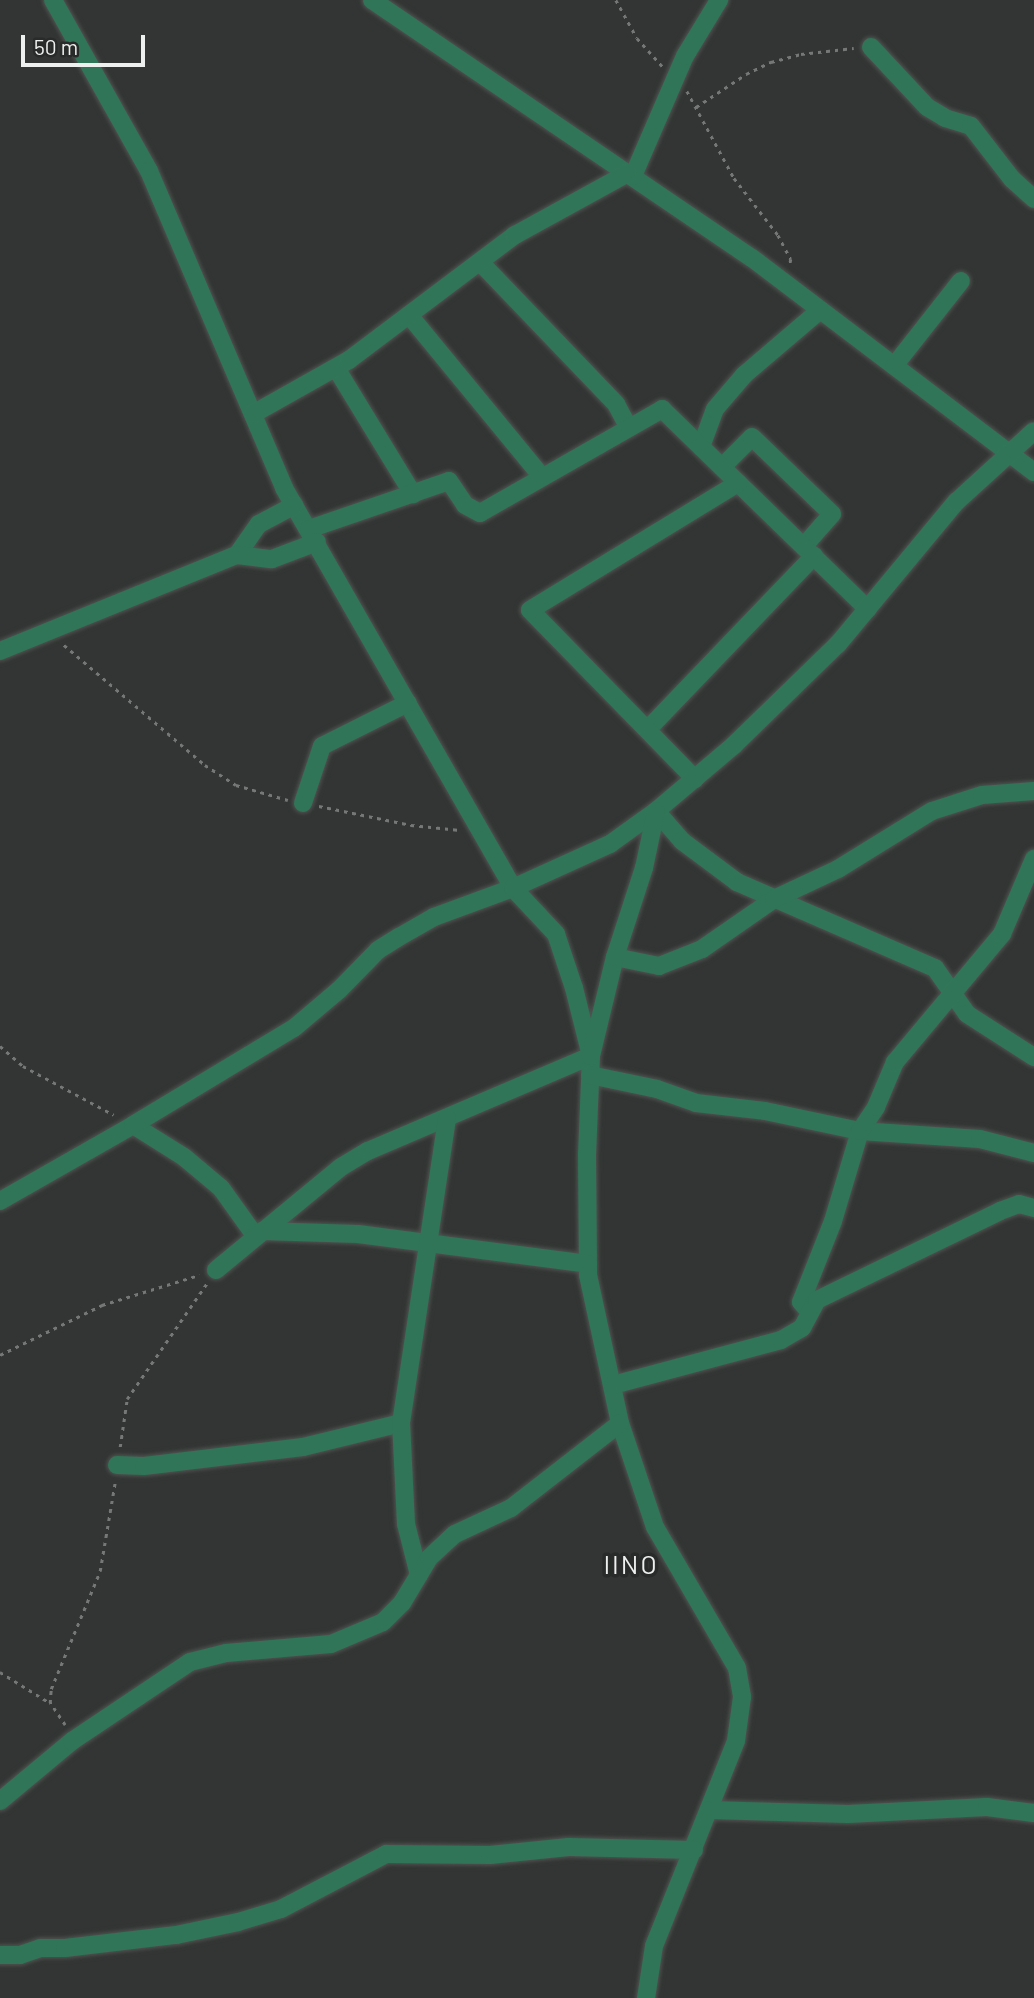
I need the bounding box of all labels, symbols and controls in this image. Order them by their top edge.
scale bar [24,21,149,65]
text: 50 m [34,34,78,59]
district label: IINO [604,1548,658,1580]

